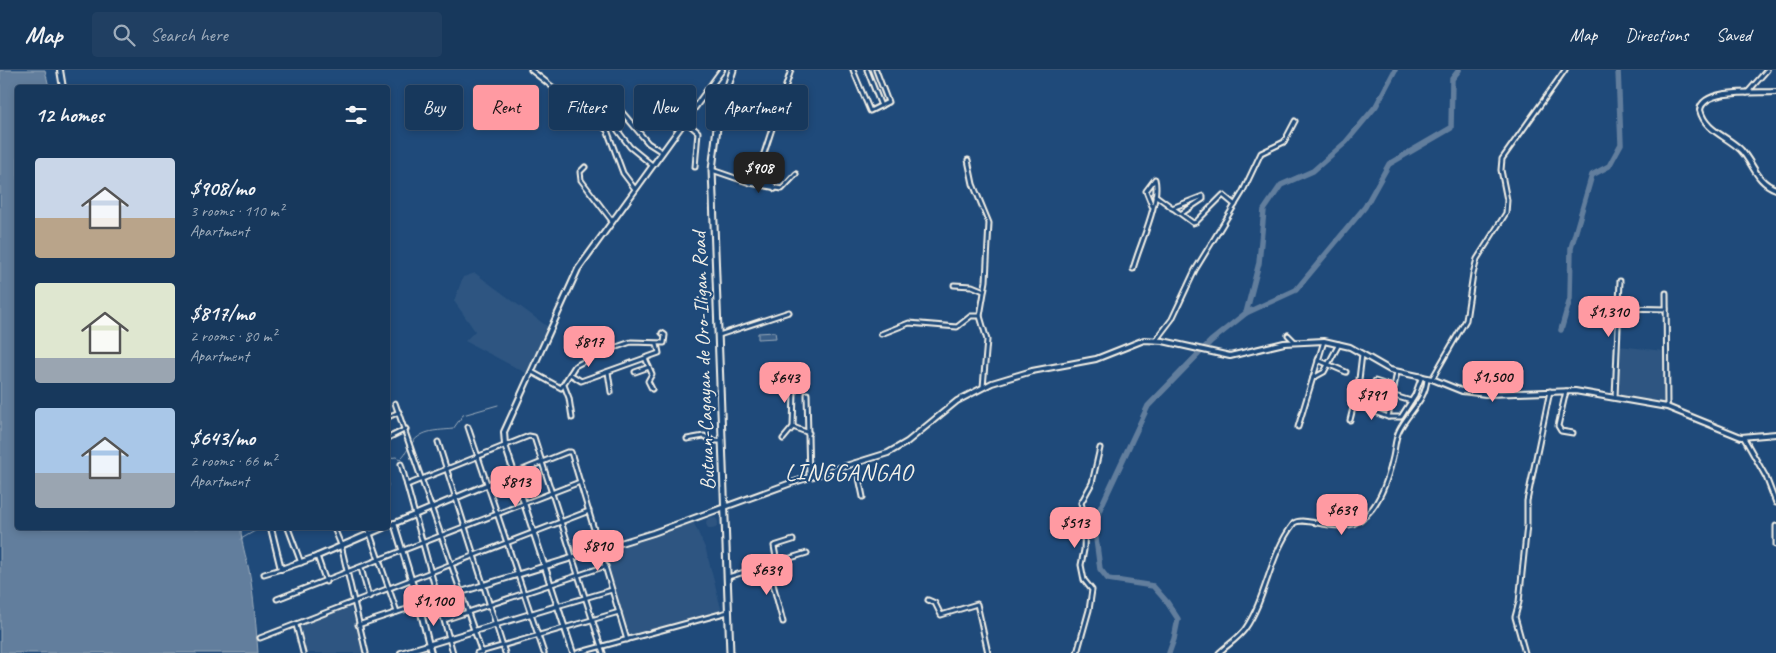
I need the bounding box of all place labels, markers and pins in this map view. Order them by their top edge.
pin: $908 [729,152,789,194]
pin: $1,310 [1568,296,1650,338]
pin: $817 [559,326,619,368]
pin: $1,500 [1452,360,1534,403]
pin: $643 [755,362,815,404]
pin: $791 [1342,378,1402,421]
pin: $813 [486,466,546,508]
pin: $639 [1312,494,1372,536]
pin: $513 [1045,506,1105,549]
pin: $810 [568,530,628,572]
pin: $639 [737,554,797,596]
pin: $1,100 [393,584,475,627]

